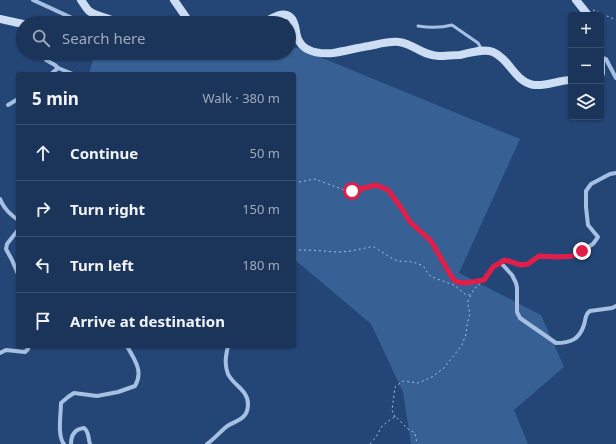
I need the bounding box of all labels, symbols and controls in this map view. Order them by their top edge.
map controls [568,12,604,120]
button: + [568,12,604,48]
search box [16,16,296,60]
icon: search [30,27,52,49]
text: Search here [62,28,145,48]
button: − [568,48,604,84]
button: layers [568,84,604,120]
text: 5 min [32,87,79,110]
text: Walk · 380 m [202,89,280,107]
icon: ahead [32,142,54,164]
text: Continue [70,143,138,163]
text: 50 m [250,144,280,162]
route start [343,182,361,200]
icon: right [32,198,54,220]
text: Turn right [70,199,145,219]
text: 150 m [242,200,280,218]
route end [573,242,591,260]
icon: left [32,254,54,276]
text: Turn left [70,255,134,275]
text: 180 m [242,256,280,274]
icon: arrive [32,310,54,332]
text: Arrive at destination [70,311,225,331]

